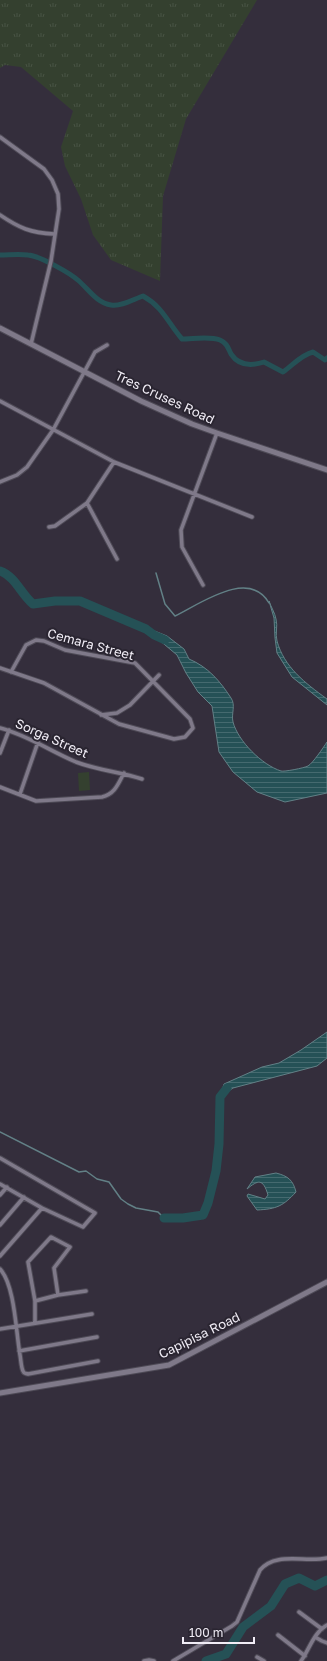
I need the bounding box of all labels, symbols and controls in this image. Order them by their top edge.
street label: Tres Cruses Road [113,367,217,427]
street label: Cemara Street [46,625,136,663]
street label: Sorga Street [13,715,91,761]
street label: Capipisa Road [156,1308,242,1362]
scale bar [183,1619,254,1645]
text: 100 m [189,1625,223,1640]

